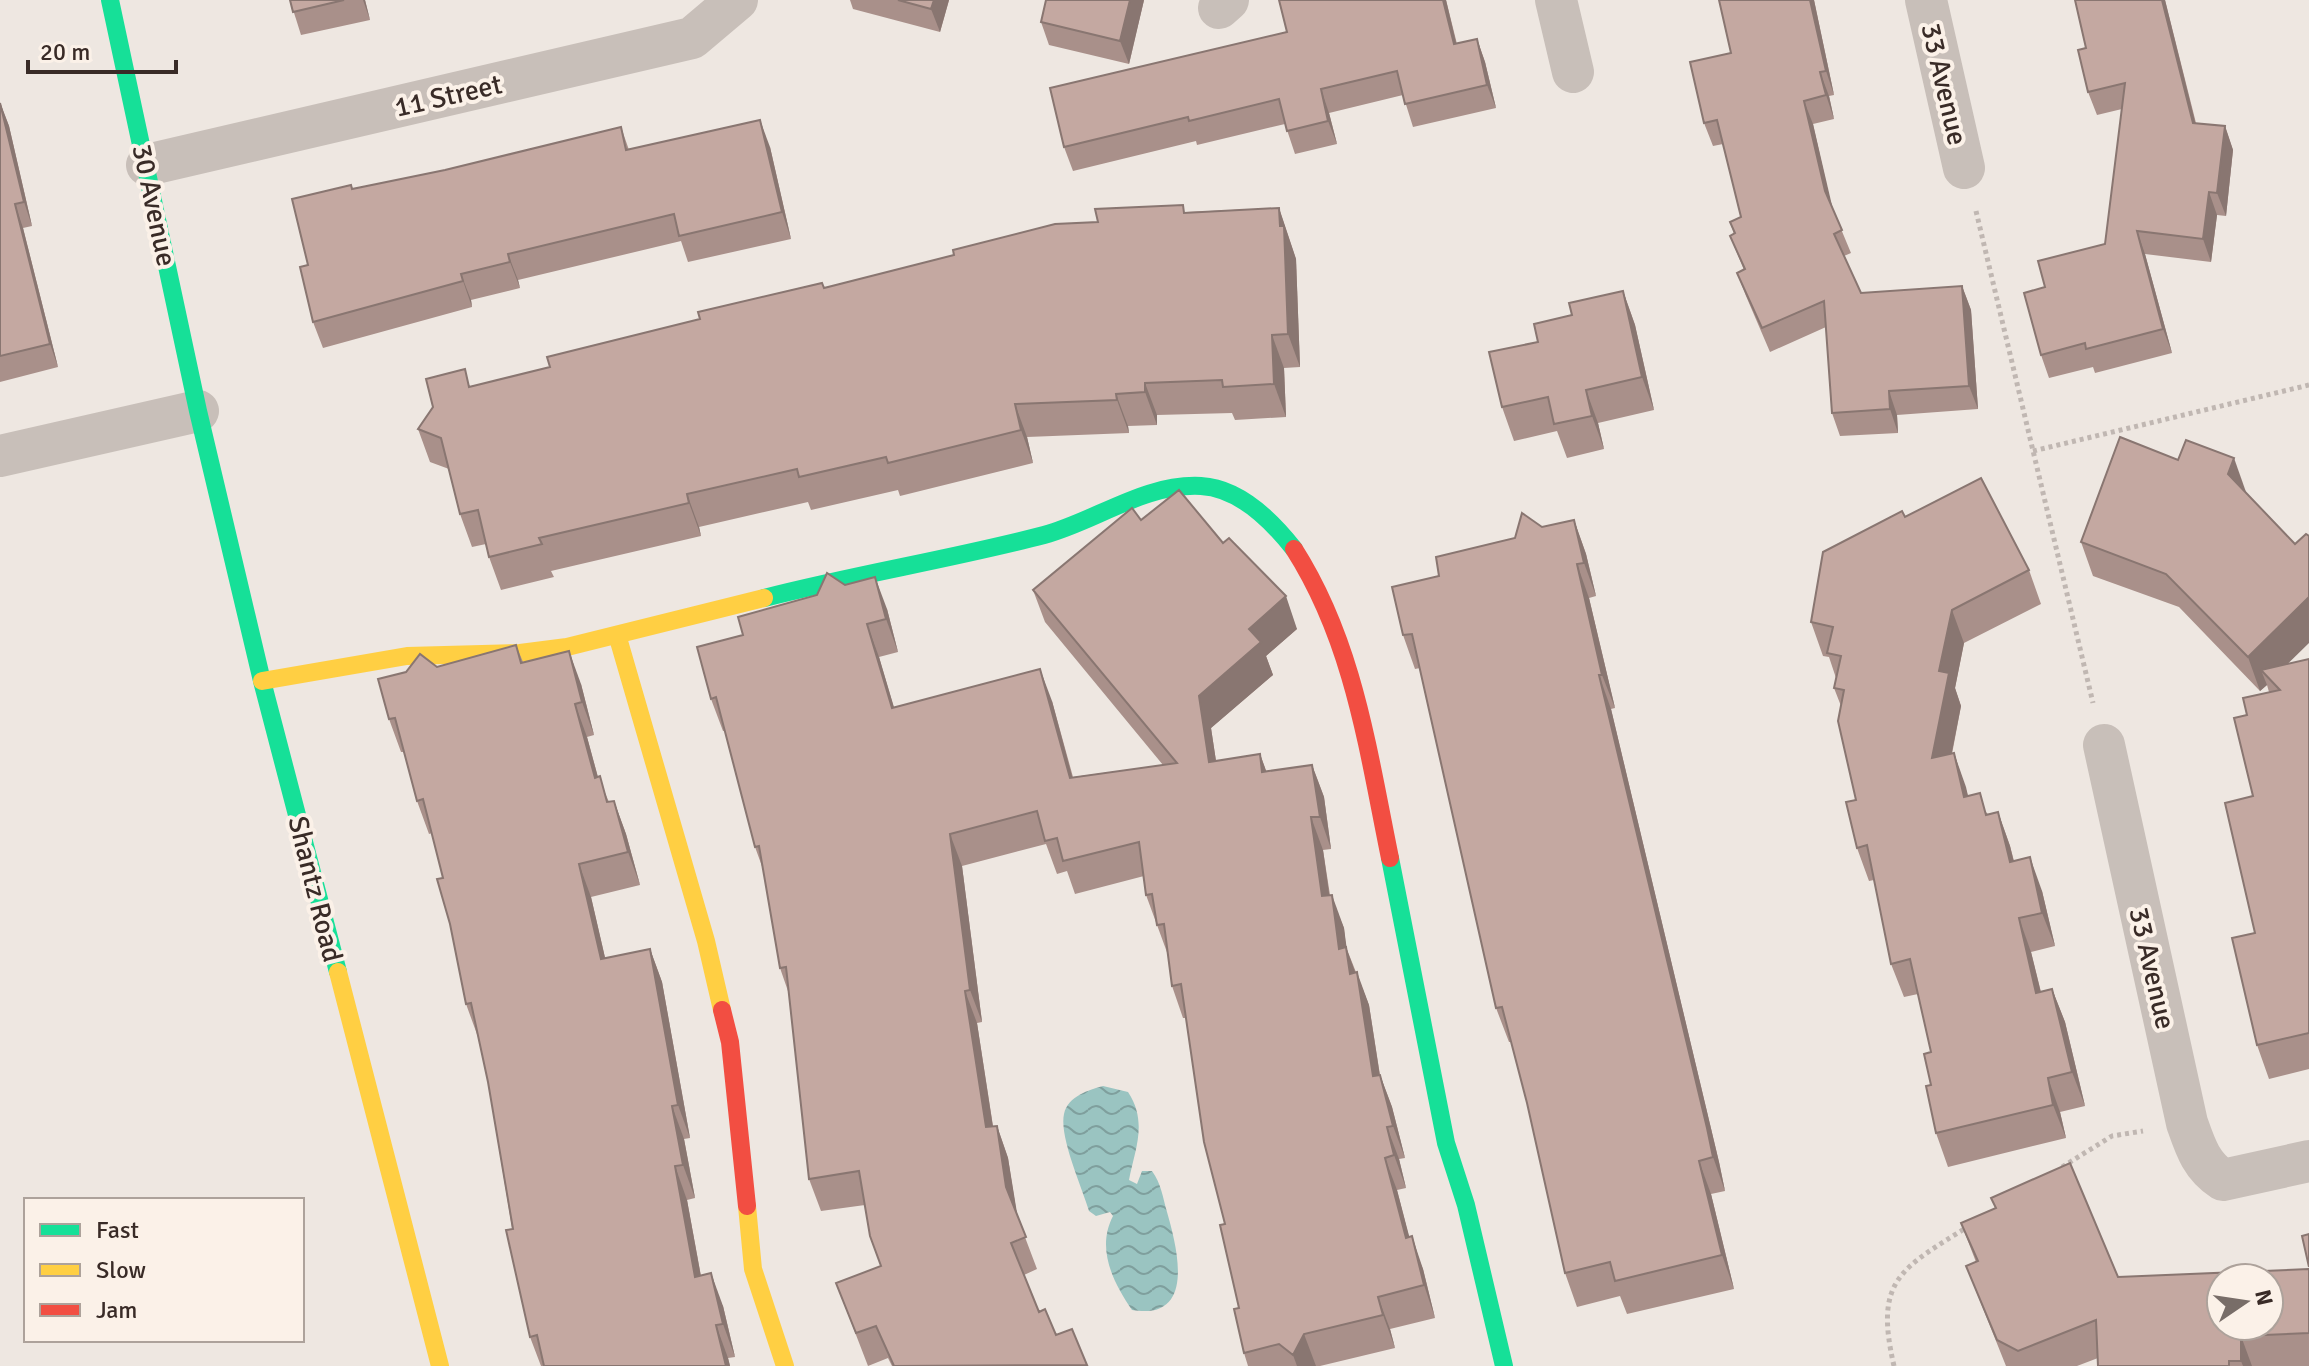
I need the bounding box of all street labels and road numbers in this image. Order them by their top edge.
street label: 33 Avenue [1914,20,1975,148]
street label: 11 Street [391,67,506,125]
street label: 30 Avenue [125,141,184,269]
street label: Shantz Road [281,813,350,966]
street label: 33 Avenue [2122,904,2183,1032]

